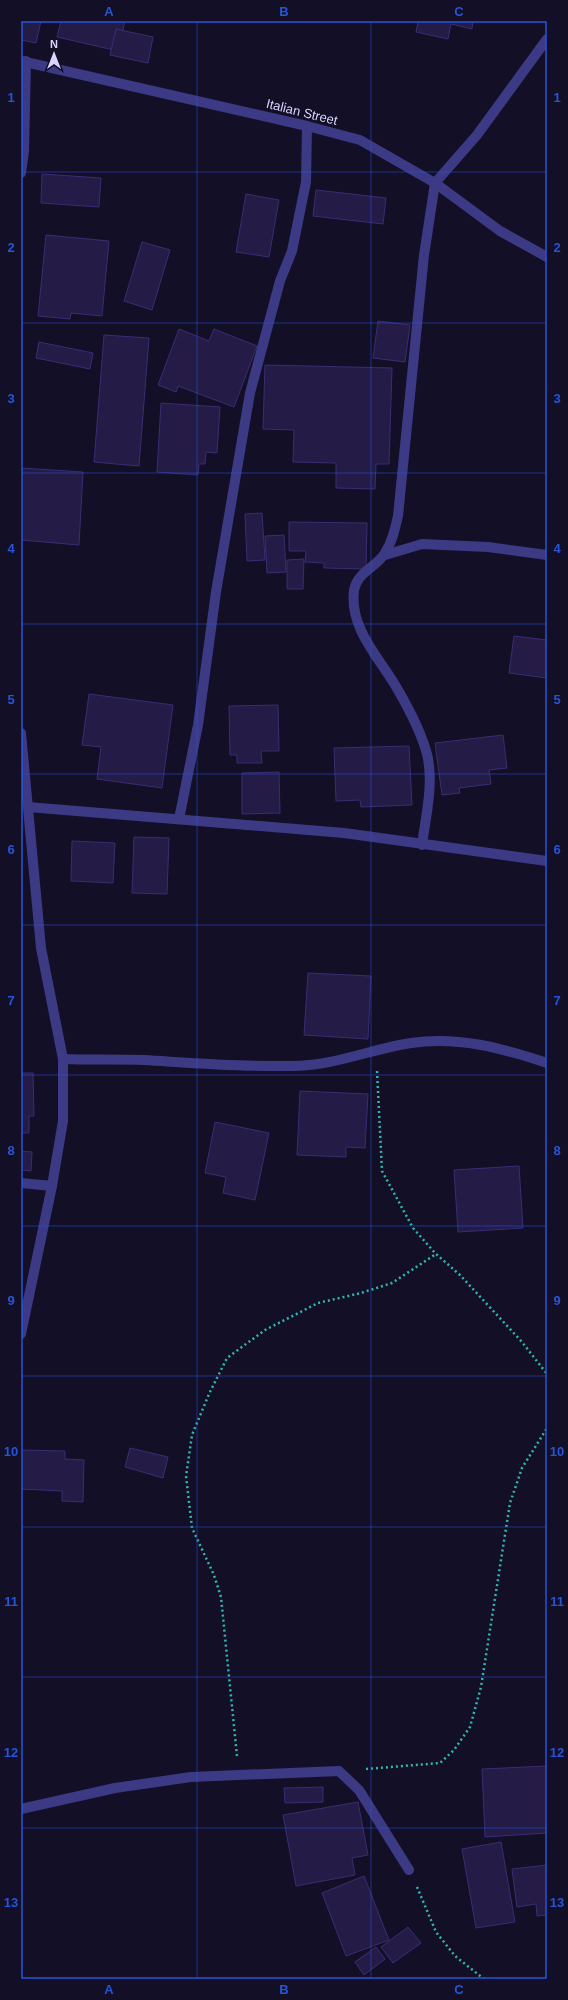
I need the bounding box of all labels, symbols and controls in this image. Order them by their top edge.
text: A [104,4,114,19]
text: B [279,4,289,19]
text: C [454,4,464,19]
north arrow [34,34,74,74]
text: N [50,38,58,50]
text: 1 [7,90,15,105]
text: 1 [553,90,561,105]
street label: Italian Street [265,96,340,128]
text: 2 [7,240,15,255]
text: 2 [553,240,561,255]
text: 3 [7,391,15,406]
text: 3 [553,391,561,406]
text: 4 [7,541,15,556]
text: 4 [553,541,561,556]
text: 5 [7,692,15,707]
text: 5 [553,692,561,707]
text: 6 [7,842,15,857]
text: 6 [553,842,561,857]
text: 7 [7,993,15,1008]
text: 7 [553,993,561,1008]
text: 8 [7,1143,15,1158]
text: 8 [553,1143,561,1158]
text: 9 [7,1293,15,1308]
text: 9 [553,1293,561,1308]
text: 10 [4,1444,18,1459]
text: 10 [550,1444,564,1459]
text: 11 [4,1594,18,1609]
text: 11 [550,1594,564,1609]
text: 12 [4,1745,18,1760]
text: 12 [550,1745,564,1760]
text: 13 [4,1895,18,1910]
text: 13 [550,1895,564,1910]
text: A [104,1982,114,1997]
text: B [279,1982,289,1997]
text: C [454,1982,464,1997]

